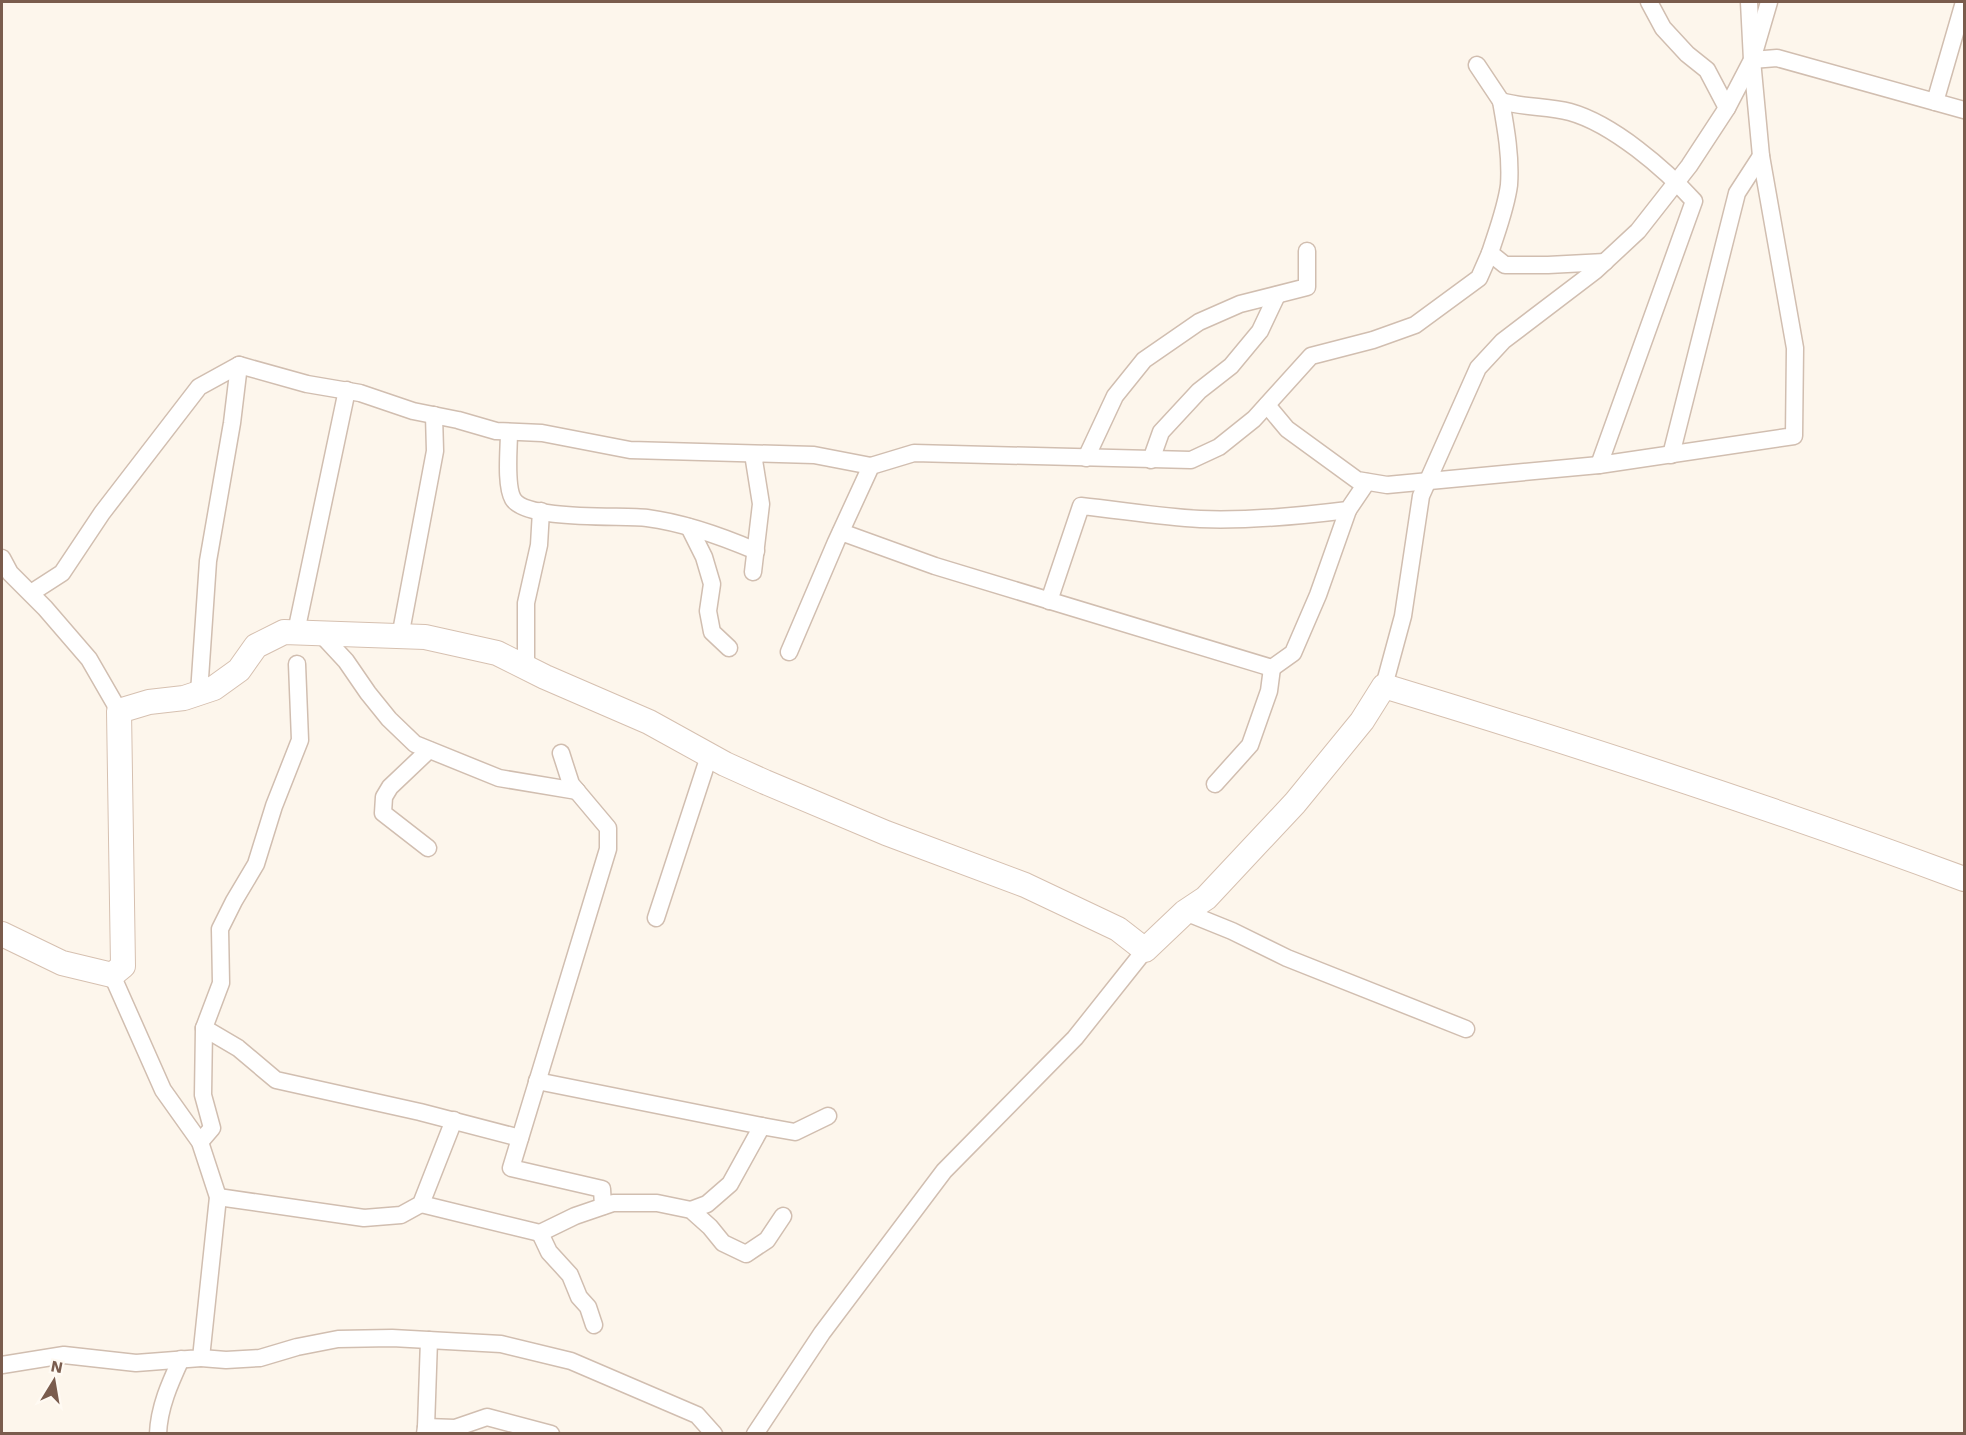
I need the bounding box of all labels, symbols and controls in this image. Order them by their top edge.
north arrow [24,1351,84,1411]
text: N [49,1356,64,1377]

